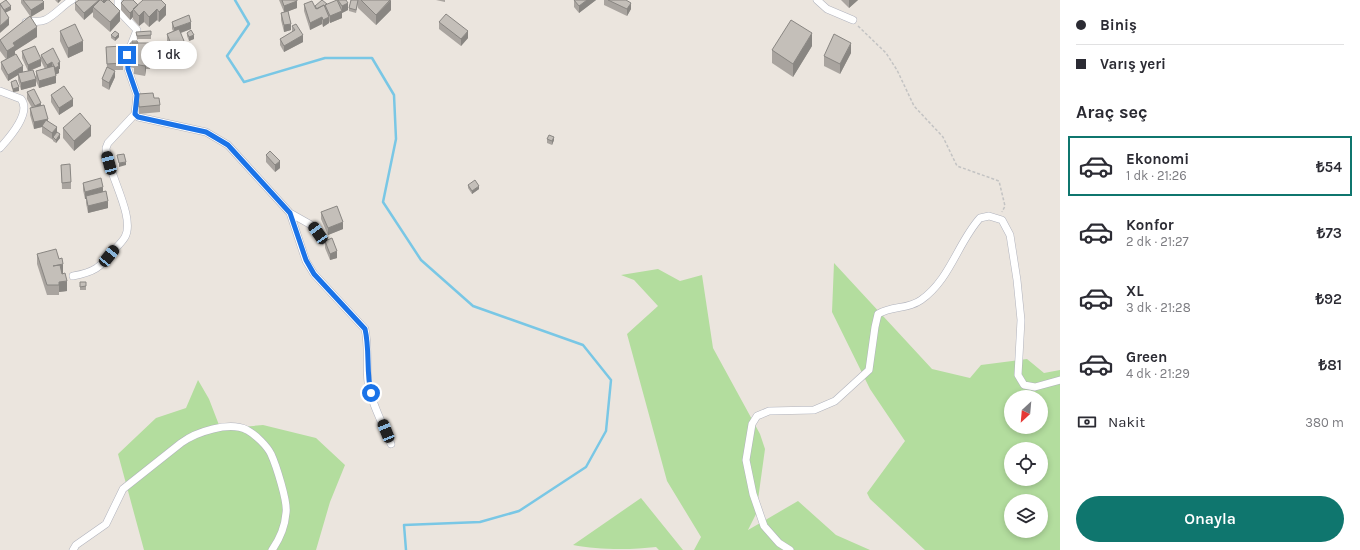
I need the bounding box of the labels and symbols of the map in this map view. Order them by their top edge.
callout: 1 dk [141,41,197,69]
route end [118,46,136,64]
car [100,150,118,176]
car [306,220,330,246]
car [97,243,121,269]
route start [362,384,380,402]
north arrow [1004,390,1048,434]
car [376,418,396,444]

